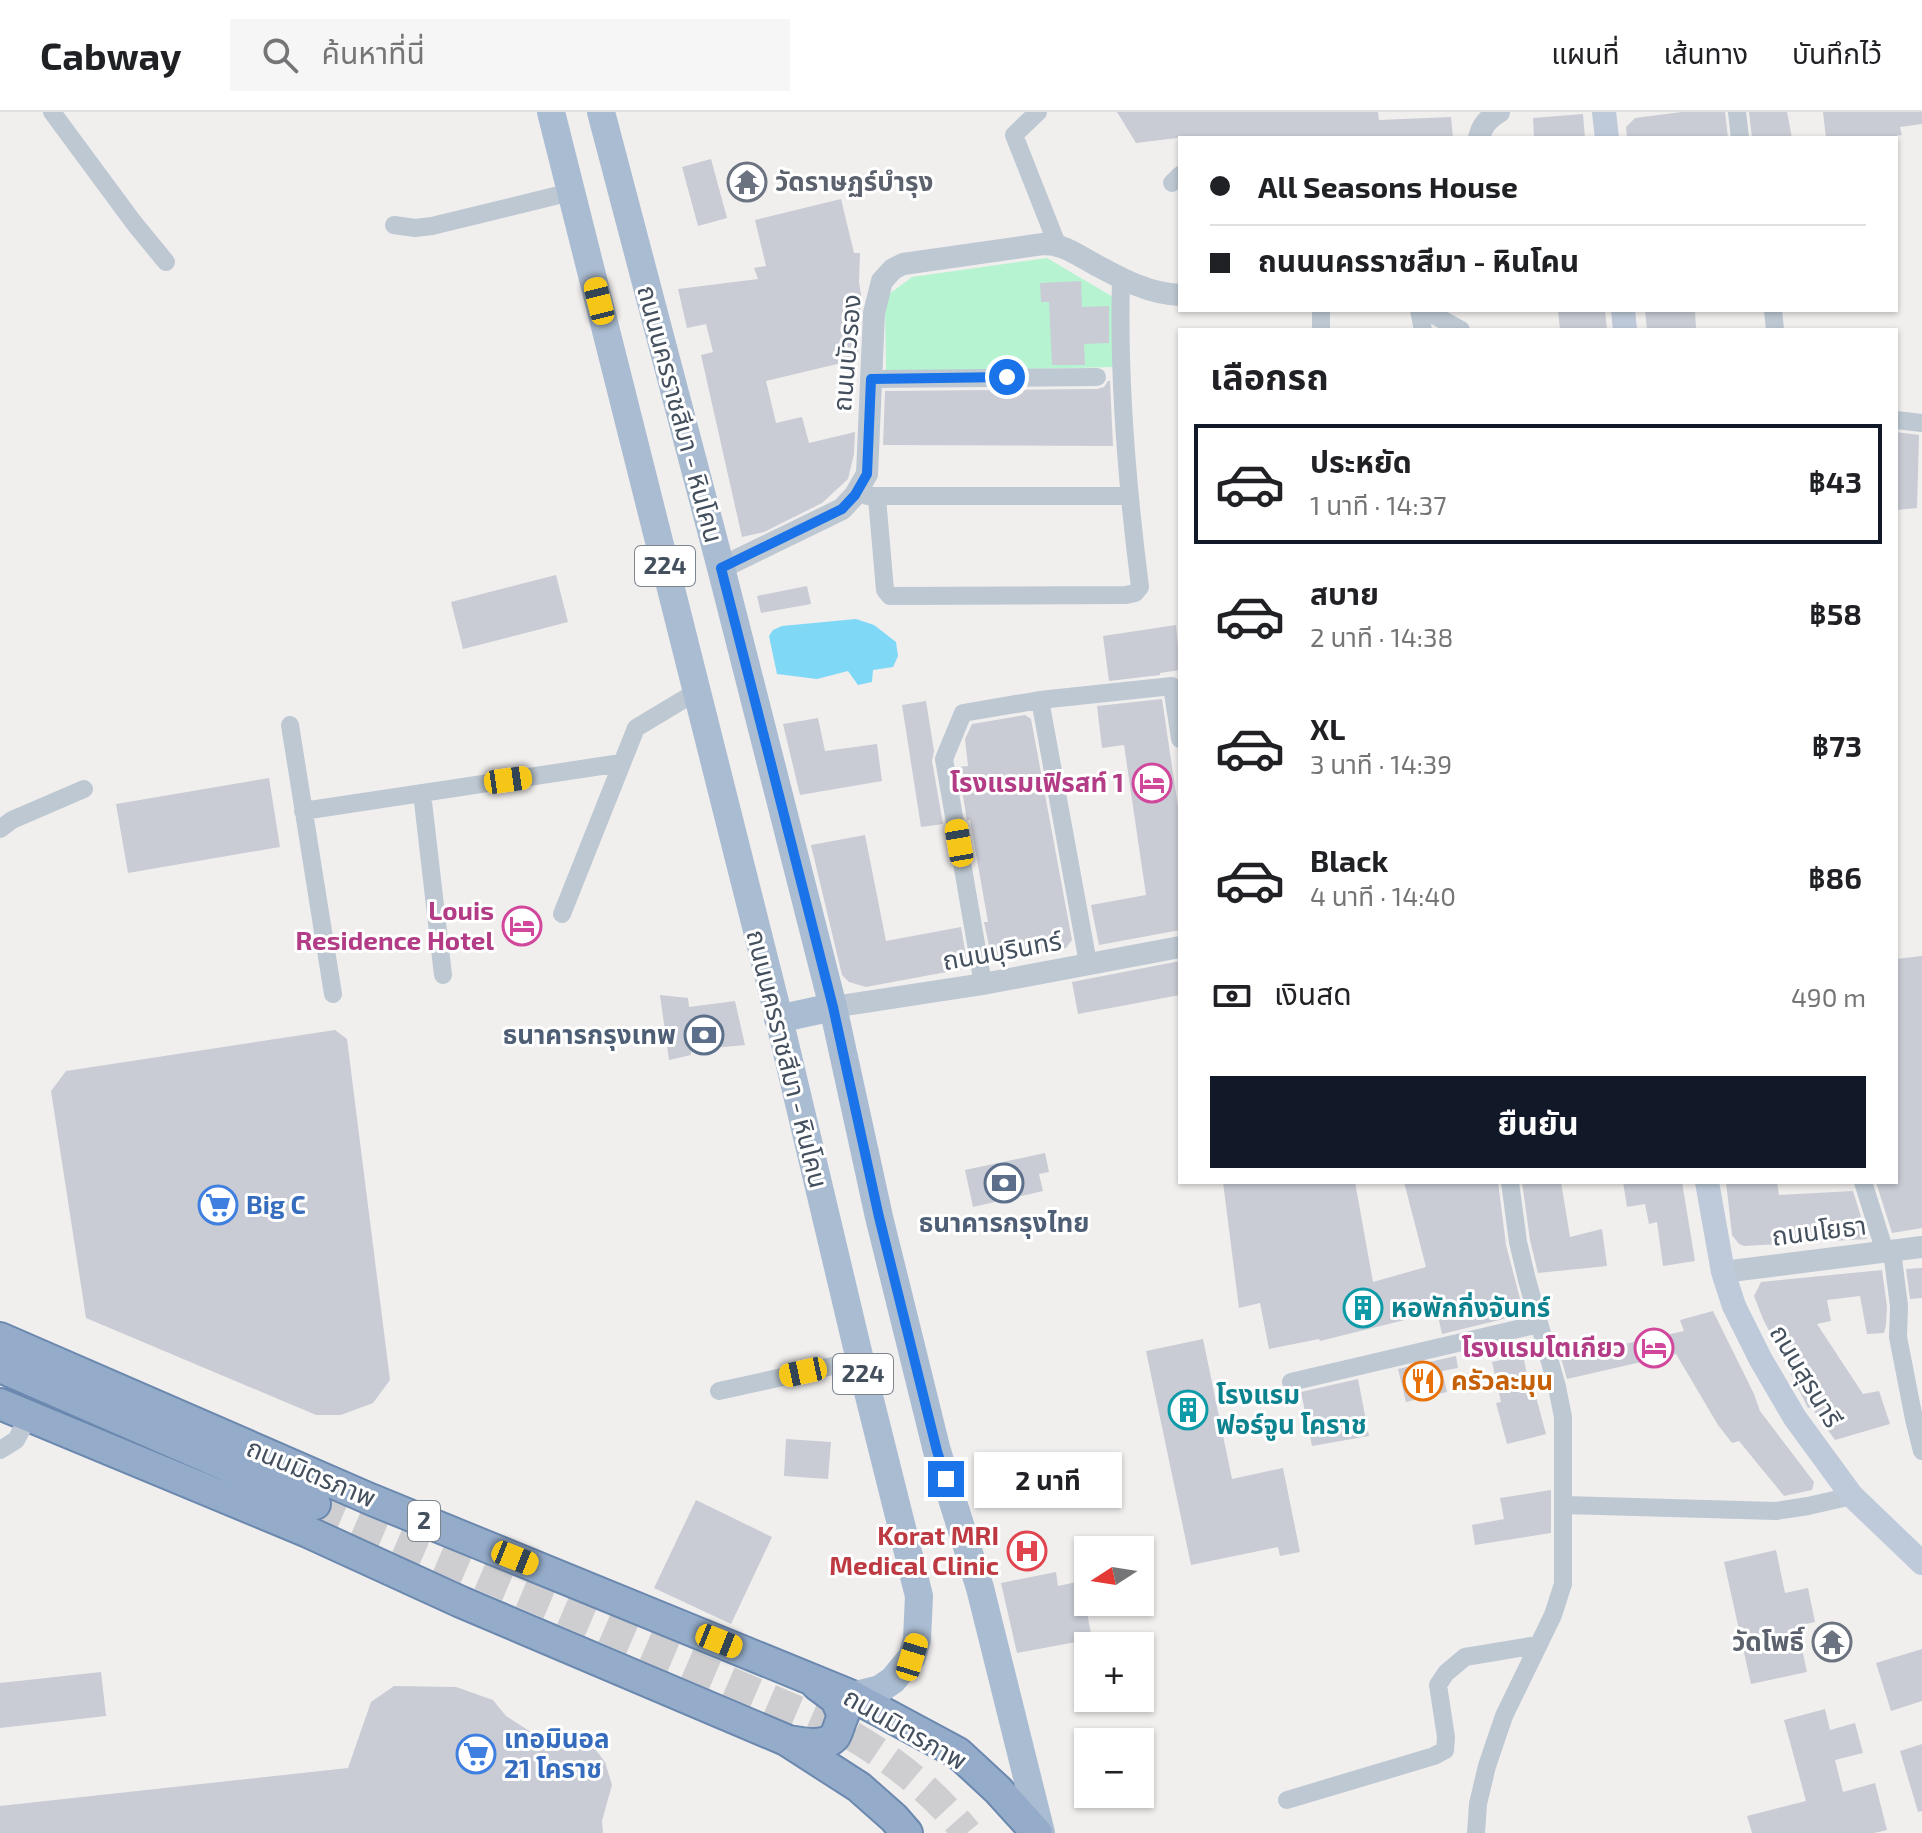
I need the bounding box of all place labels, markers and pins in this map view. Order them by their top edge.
temple icon: วัดราษฏร์บำรุง [726,161,768,203]
place label: วัดราษฏร์บำรุง [775,165,933,198]
hotel icon: โรงแรมเฟิรสท์ 1 [1131,762,1173,804]
place label: โรงแรมเฟิรสท์ 1 [950,766,1124,797]
place label: Louis Residence Hotel [295,894,494,955]
hotel icon: Louis Residence Hotel [501,905,543,947]
bank icon: ธนาคารกรุงเทพ [683,1014,725,1056]
place label: ธนาคารกรุงเทพ [503,1018,676,1051]
bank icon: ธนาคารกรุงไทย [983,1162,1025,1204]
supermarket icon: Big C [197,1184,239,1226]
place label: Big C [246,1188,306,1219]
place label: ธนาคารกรุงไทย [919,1206,1089,1239]
building icon: หอพักกิ่งจันทร์ [1342,1287,1384,1329]
place label: หอพักกิ่งจันทร์ [1391,1291,1551,1322]
hotel icon: โรงแรมโตเกียว [1633,1327,1675,1369]
place label: โรงแรมโตเกียว [1461,1331,1626,1362]
restaurant icon: ครัวละมุน [1402,1360,1444,1402]
place label: ครัวละมุน [1451,1364,1553,1397]
place label: โรงแรม ฟอร์จูน โคราช [1216,1378,1366,1441]
building icon: โรงแรม ฟอร์จูน โคราช [1167,1389,1209,1431]
place label: Korat MRI Medical Clinic [829,1519,999,1580]
hospital icon: Korat MRI Medical Clinic [1006,1530,1048,1572]
temple icon: วัดโพธิ์ [1811,1621,1853,1663]
place label: วัดโพธิ์ [1732,1625,1805,1656]
place label: เทอมินอล 21 โคราช [504,1722,610,1783]
supermarket icon: เทอมินอล 21 โคราช [455,1733,497,1775]

